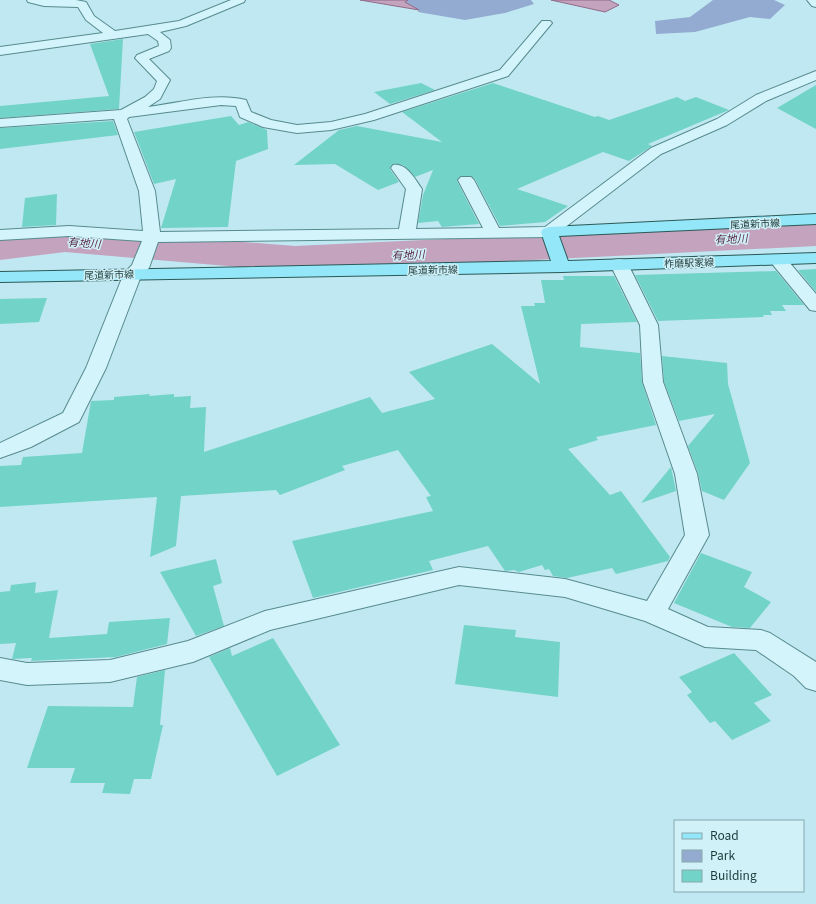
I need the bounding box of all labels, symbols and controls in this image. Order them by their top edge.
street label: 尾道新市線 [730,214,780,232]
water label: 有地川 [714,229,749,247]
water label: 有地川 [67,233,102,251]
water label: 有地川 [391,245,426,263]
street label: 柞磨駅家線 [664,254,714,270]
street label: 尾道新市線 [408,261,458,277]
street label: 尾道新市線 [84,266,134,282]
legend [674,820,804,892]
text: Road [710,826,739,843]
text: Park [710,846,735,863]
text: Building [710,866,757,883]

